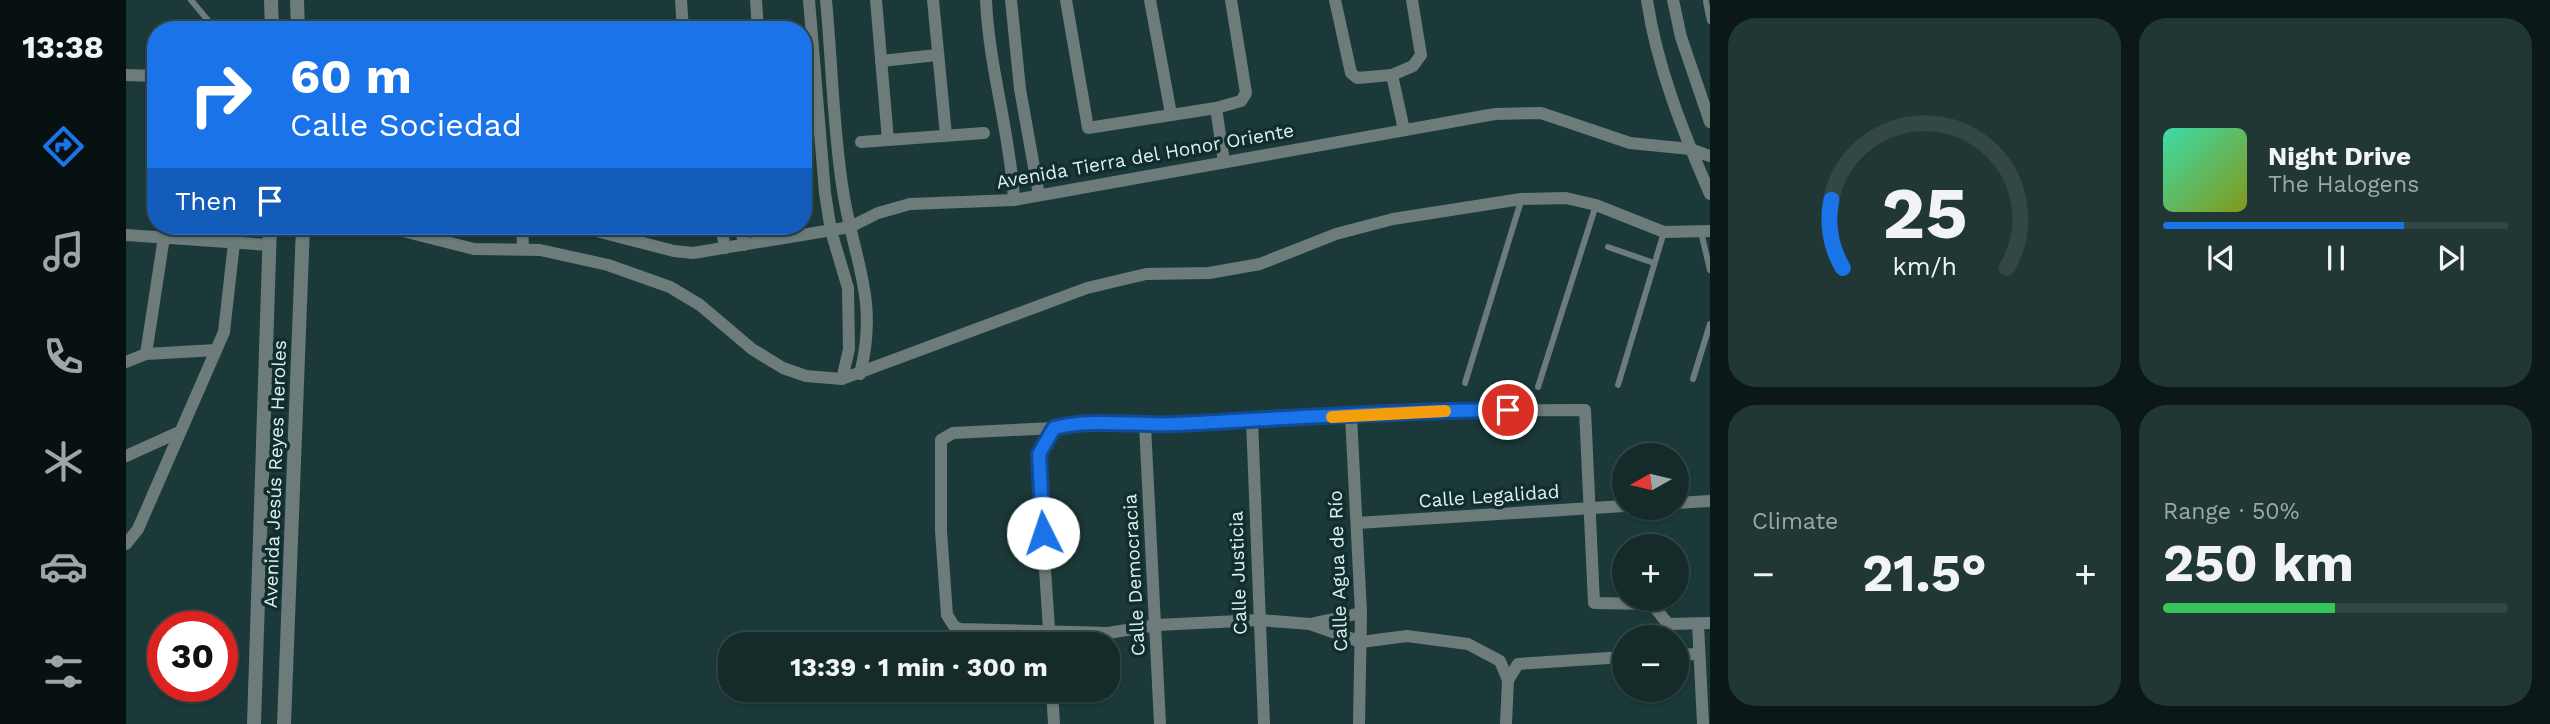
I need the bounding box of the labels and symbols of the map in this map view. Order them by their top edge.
street label: Avenida Tierra del Honor Oriente [994,118,1296,194]
street label: Avenida Jesús Reyes Heroles [259,340,291,608]
pin [1478,380,1538,440]
north arrow [1612,443,1689,520]
street label: Calle Legalidad [1418,480,1560,512]
street label: Calle Agua de Río [1324,490,1352,652]
street label: Calle Democracia [1118,493,1150,657]
position arrow [1006,496,1080,570]
street label: Calle Justicia [1224,510,1252,635]
speed limit sign: 30 [147,611,238,702]

